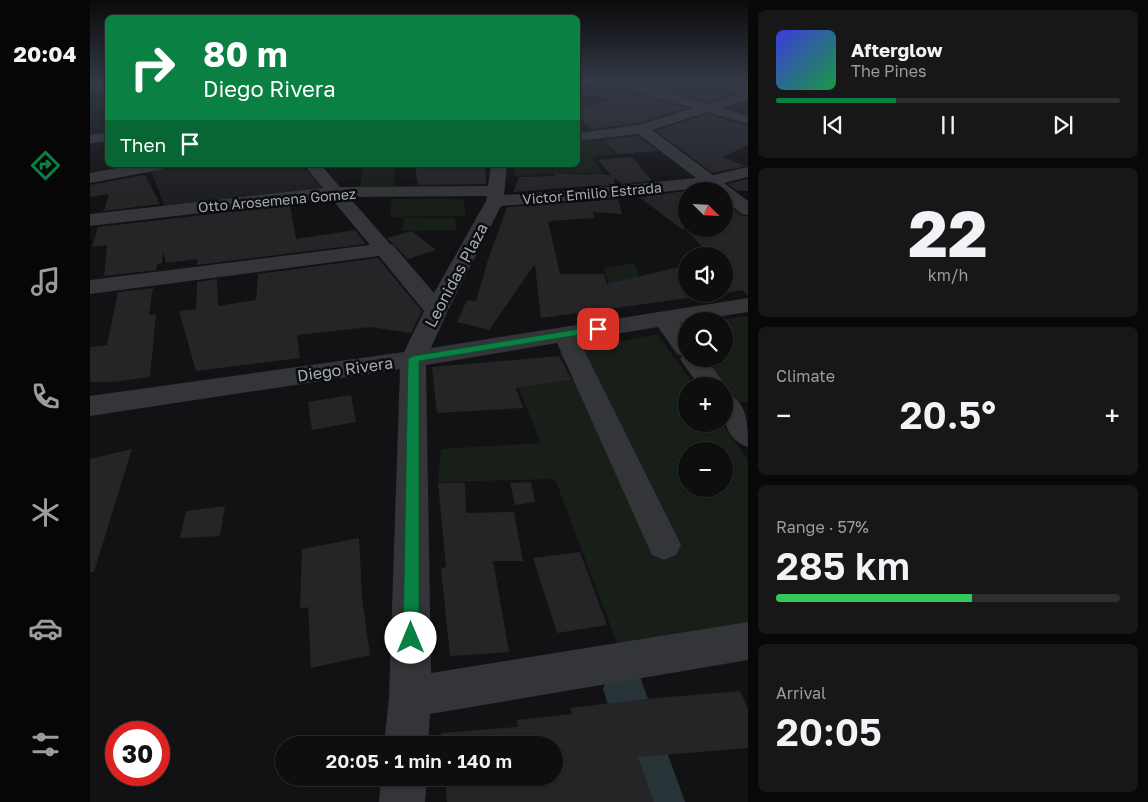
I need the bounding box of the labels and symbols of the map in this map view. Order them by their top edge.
street label: Victor Emilio Estrada [522,178,662,208]
north arrow [678,182,732,238]
street label: Otto Arosemena Gomez [197,185,357,215]
street label: Leonidas Plaza [420,219,492,331]
pin [577,308,619,350]
street label: Diego Rivera [296,352,394,386]
position arrow [384,611,436,663]
speed limit sign: 30 [105,721,170,786]

